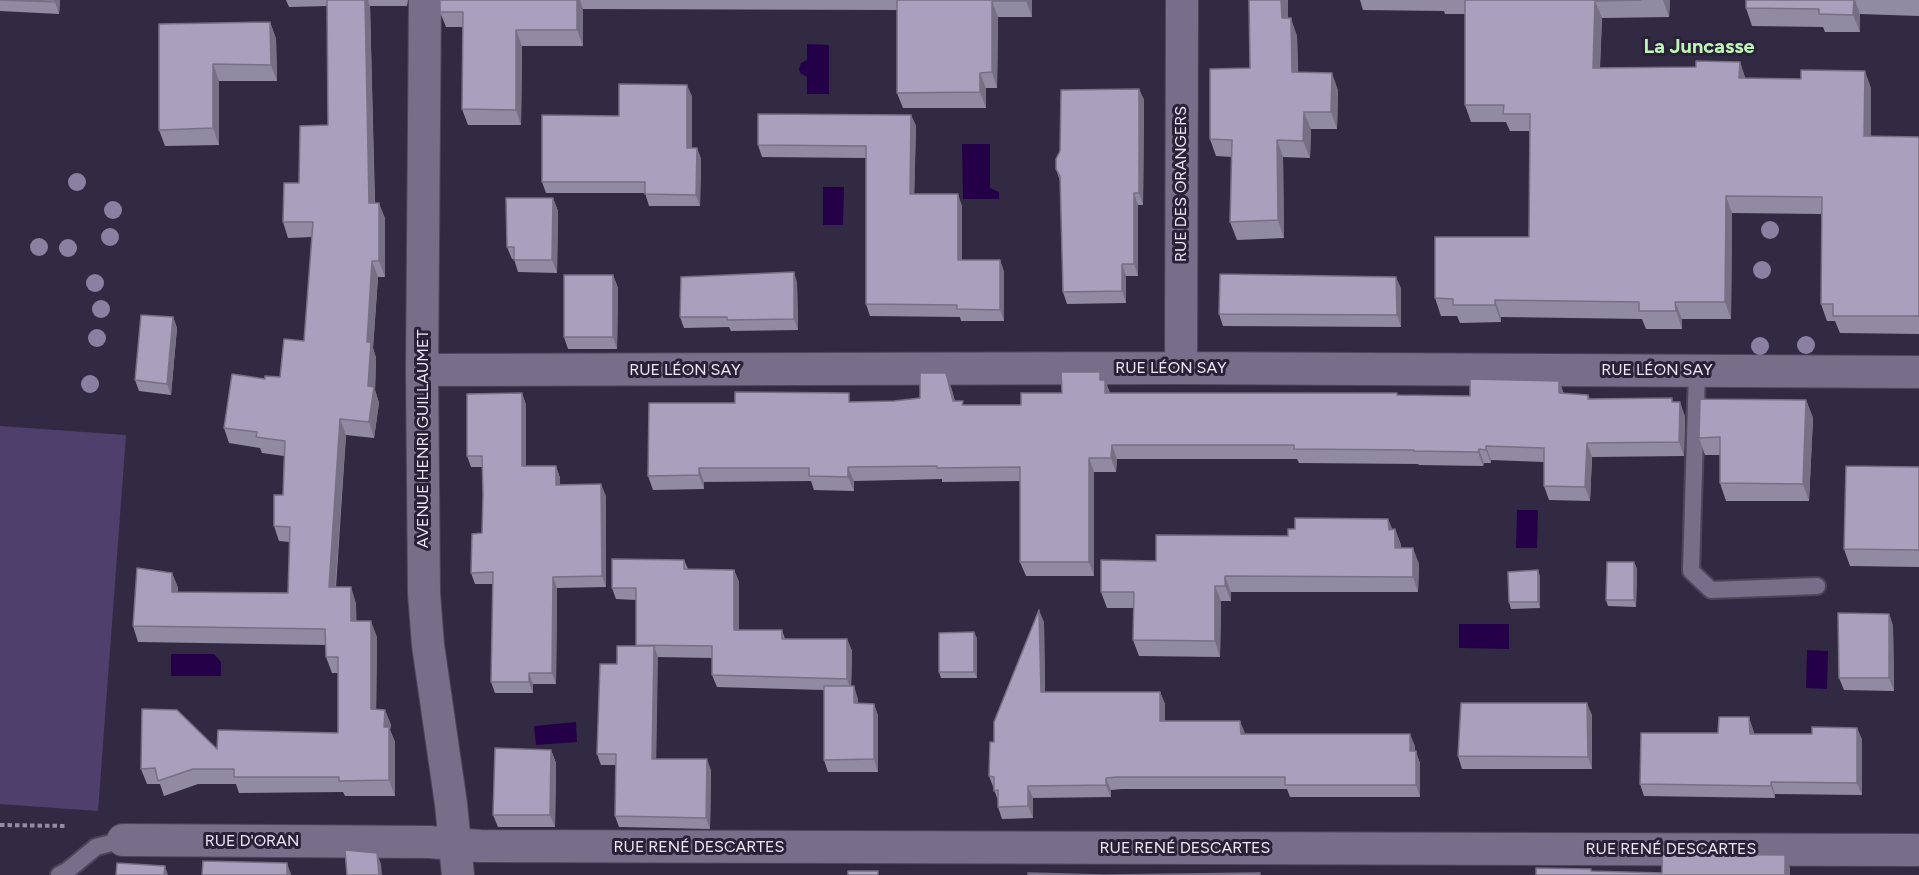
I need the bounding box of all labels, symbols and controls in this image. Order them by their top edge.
district label: La Juncasse [1643,35,1755,59]
street label: RUE DES ORANGERS [1171,106,1191,262]
street label: AVENUE HENRI GUILLAUMET [413,330,433,548]
street label: RUE LÉON SAY [1115,358,1227,378]
street label: RUE LÉON SAY [629,360,741,380]
street label: RUE LÉON SAY [1601,360,1713,380]
street label: RUE D'ORAN [205,831,299,851]
street label: RUE RENÉ DESCARTES [614,837,784,857]
street label: RUE RENÉ DESCARTES [1100,838,1270,858]
street label: RUE RENÉ DESCARTES [1586,839,1756,859]

